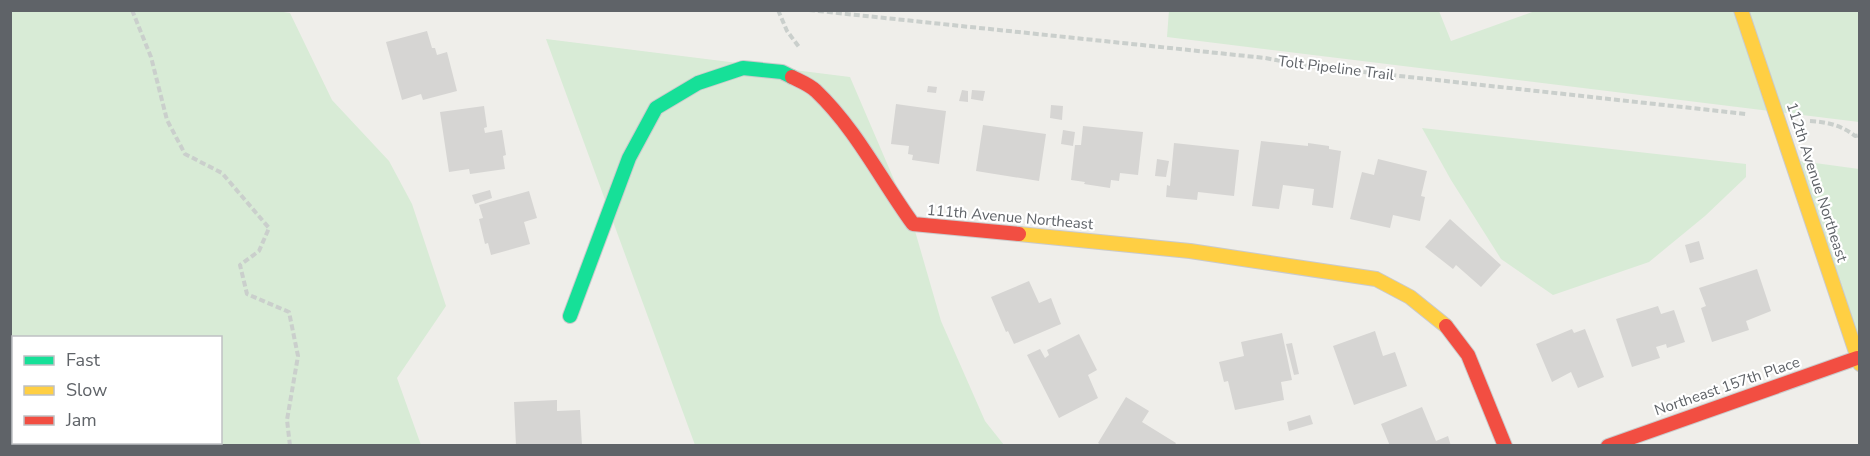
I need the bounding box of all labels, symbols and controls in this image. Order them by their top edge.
street label: Tolt Pipeline Trail [1277,51,1396,85]
street label: 112th Avenue Northeast [1782,100,1853,265]
street label: 111th Avenue Northeast [926,200,1095,234]
legend [12,336,222,444]
text: Fast [66,348,101,372]
street label: Northeast 157th Place [1652,352,1802,420]
text: Slow [66,378,107,402]
text: Jam [65,408,97,432]

